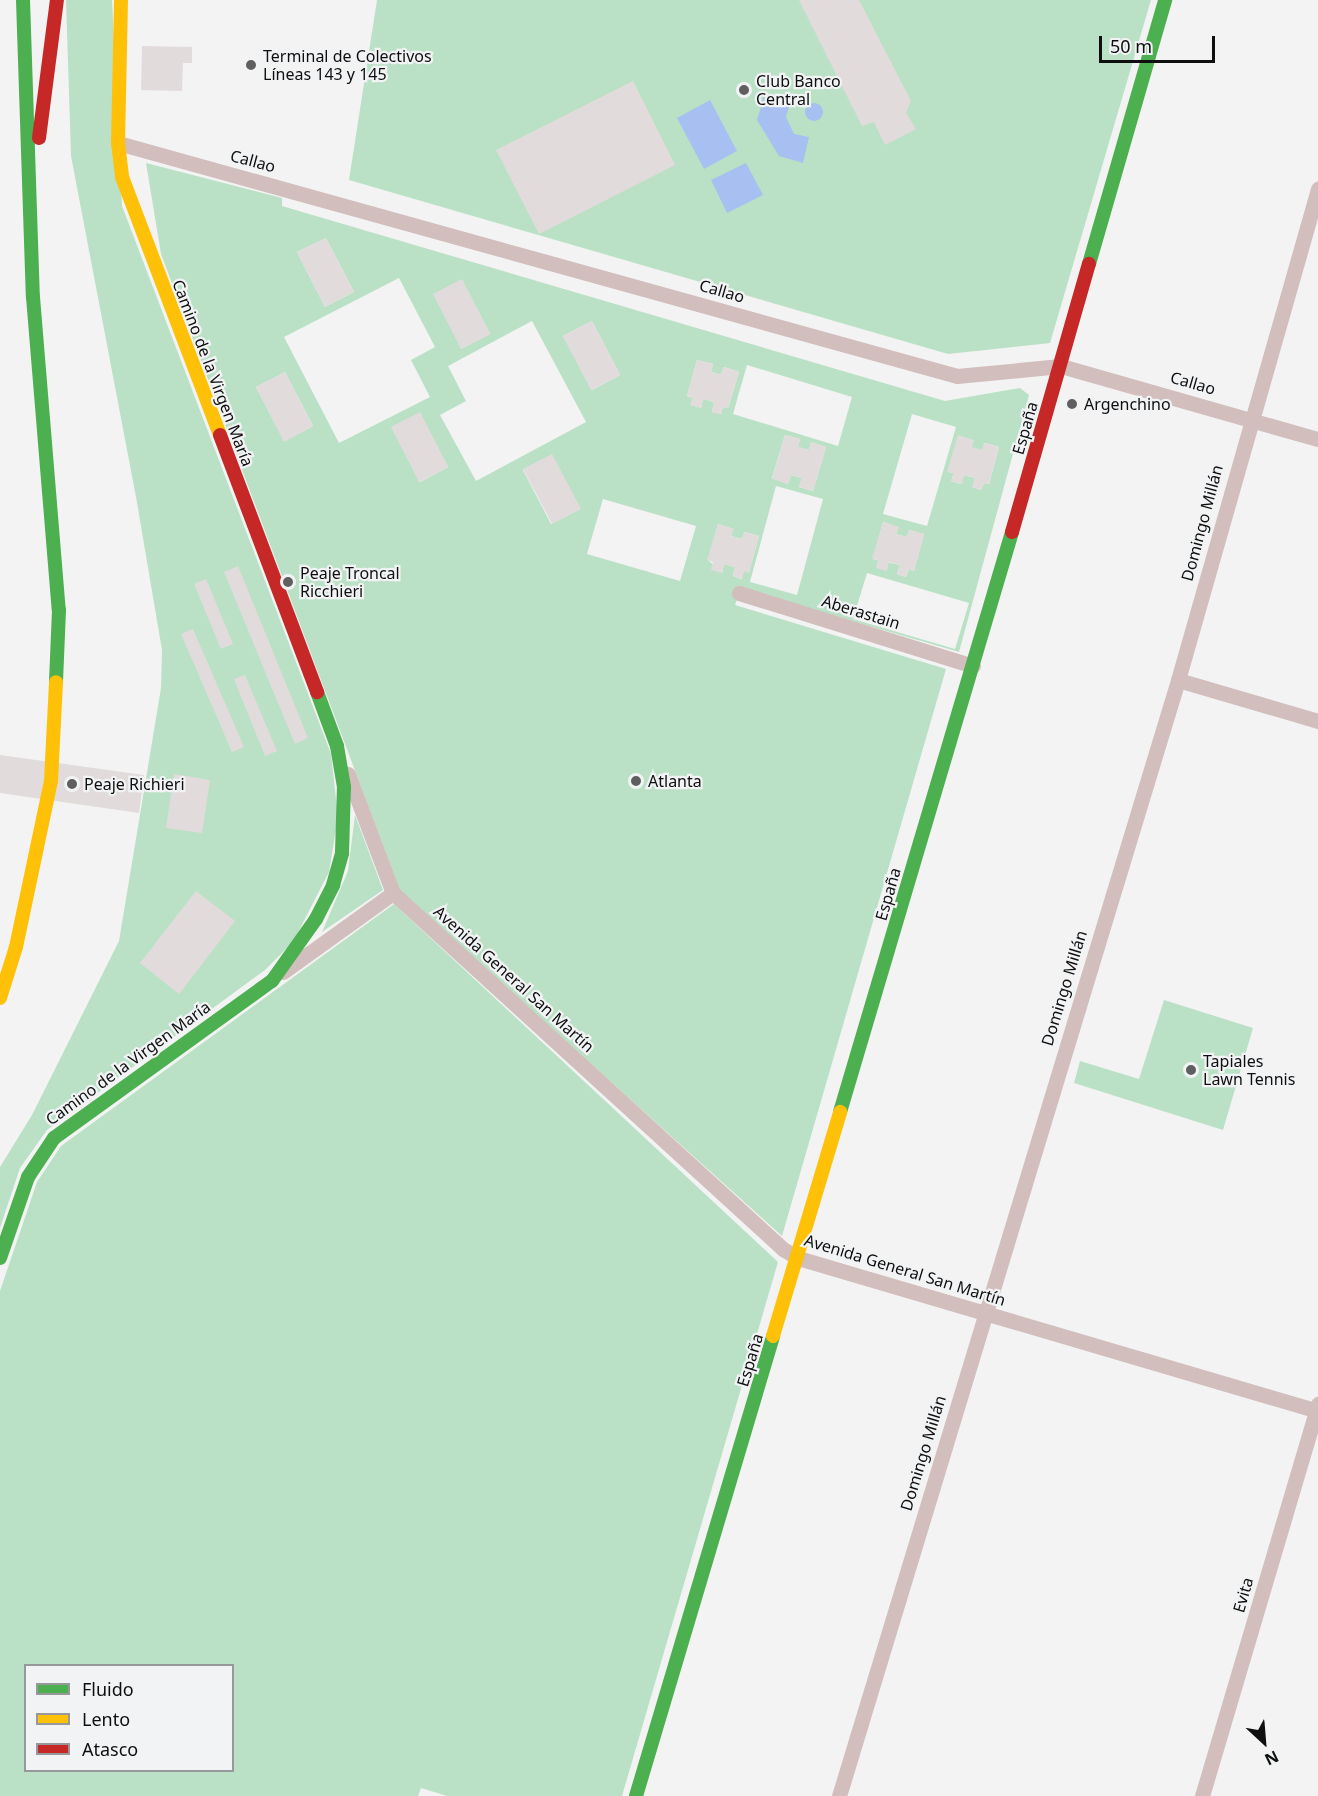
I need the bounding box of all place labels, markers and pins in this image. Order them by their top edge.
place label: Terminal de Colectivos Líneas 143 y 145 [263,46,432,84]
marker: Terminal de Colectivos Líneas 143 y 145 [244,58,258,72]
place label: Club Banco Central [756,71,841,109]
marker: Club Banco Central [737,83,751,97]
place label: Argenchino [1084,394,1171,414]
marker: Argenchino [1065,397,1079,411]
place label: Peaje Troncal Ricchieri [300,563,400,601]
marker: Peaje Troncal Ricchieri [281,575,295,589]
place label: Atlanta [648,771,702,791]
place label: Peaje Richieri [84,774,185,794]
marker: Atlanta [629,774,643,788]
marker: Peaje Richieri [65,777,79,791]
place label: Tapiales Lawn Tennis [1203,1051,1295,1089]
marker: Tapiales Lawn Tennis [1184,1063,1198,1077]

